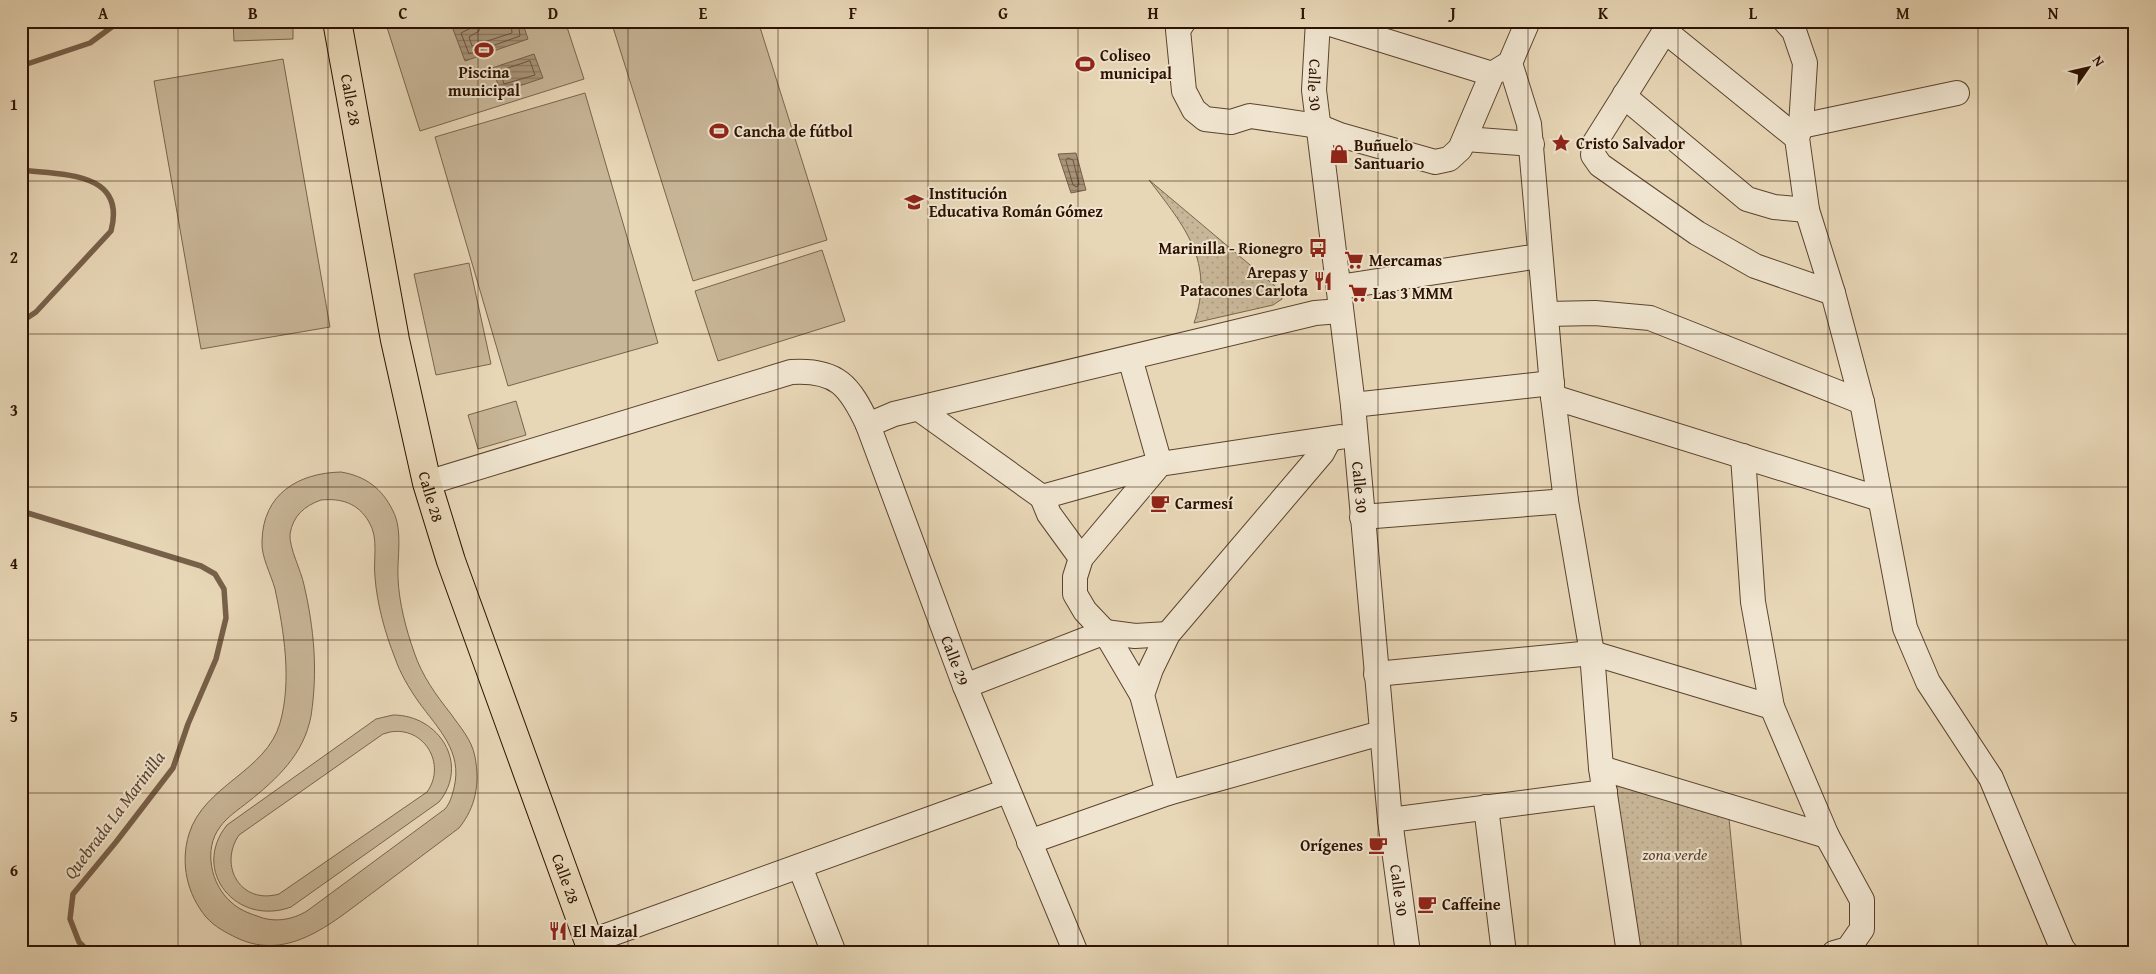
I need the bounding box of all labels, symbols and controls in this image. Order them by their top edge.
text: A [98,1,109,25]
text: B [248,1,258,25]
text: C [398,1,408,25]
text: D [548,1,558,25]
text: E [699,1,708,25]
text: F [849,1,857,25]
text: G [998,1,1008,25]
text: H [1147,1,1159,25]
text: I [1300,1,1306,25]
text: J [1447,1,1456,25]
text: K [1598,1,1609,25]
text: L [1749,1,1758,25]
text: M [1896,1,1910,25]
text: N [2048,1,2059,25]
sports icon: Piscina municipal [473,39,495,61]
north arrow [2064,42,2114,92]
place label: Coliseo municipal [1100,43,1172,85]
text: N [2088,51,2110,71]
sports icon: Coliseo municipal [1074,53,1096,75]
street label: Calle 30 [1302,58,1328,112]
place label: Piscina municipal [448,60,520,102]
street label: Calle 28 [335,72,368,128]
text: 1 [10,92,18,116]
place label: Cancha de fútbol [734,119,853,143]
sports icon: Cancha de fútbol [708,120,730,142]
place label: Cristo Salvador [1576,131,1686,155]
place icon: Cristo Salvador [1550,132,1572,154]
place label: Buñuelo Santuario [1354,133,1425,175]
shop icon: Buñuelo Santuario [1328,143,1350,165]
place label: Institución Educativa Román Gómez [929,181,1103,223]
school or university icon: Institución Educativa Román Gómez [903,191,925,213]
place label: Marinilla - Rionegro [1159,236,1303,260]
bus stop icon: Marinilla - Rionegro [1307,237,1329,259]
text: 2 [10,245,18,269]
place label: Mercamas [1369,248,1442,272]
supermarket icon: Mercamas [1343,249,1365,271]
place label: Arepas y Patacones Carlota [1180,260,1309,302]
restaurant icon: Arepas y Patacones Carlota [1312,270,1334,292]
place label: Las 3 MMM [1373,281,1453,305]
supermarket icon: Las 3 MMM [1347,282,1369,304]
text: 3 [10,398,18,422]
street label: Calle 30 [1346,460,1375,514]
street label: Calle 28 [413,469,450,525]
place label: Carmesí [1175,491,1234,515]
cafe icon: Carmesí [1149,492,1171,514]
text: 4 [10,551,18,575]
street label: Calle 29 [935,632,976,689]
text: 5 [10,704,18,728]
water label: Quebrada La Marinilla [57,745,172,885]
place label: Orígenes [1300,833,1363,857]
cafe icon: Orígenes [1367,834,1389,856]
park label: zona verde [1641,842,1708,866]
street label: Calle 28 [546,850,586,907]
text: 6 [10,858,18,882]
street label: Calle 30 [1384,863,1415,918]
place label: Caffeine [1442,892,1501,916]
cafe icon: Caffeine [1416,893,1438,915]
place label: El Maizal [573,919,638,943]
restaurant icon: El Maizal [547,920,569,942]

